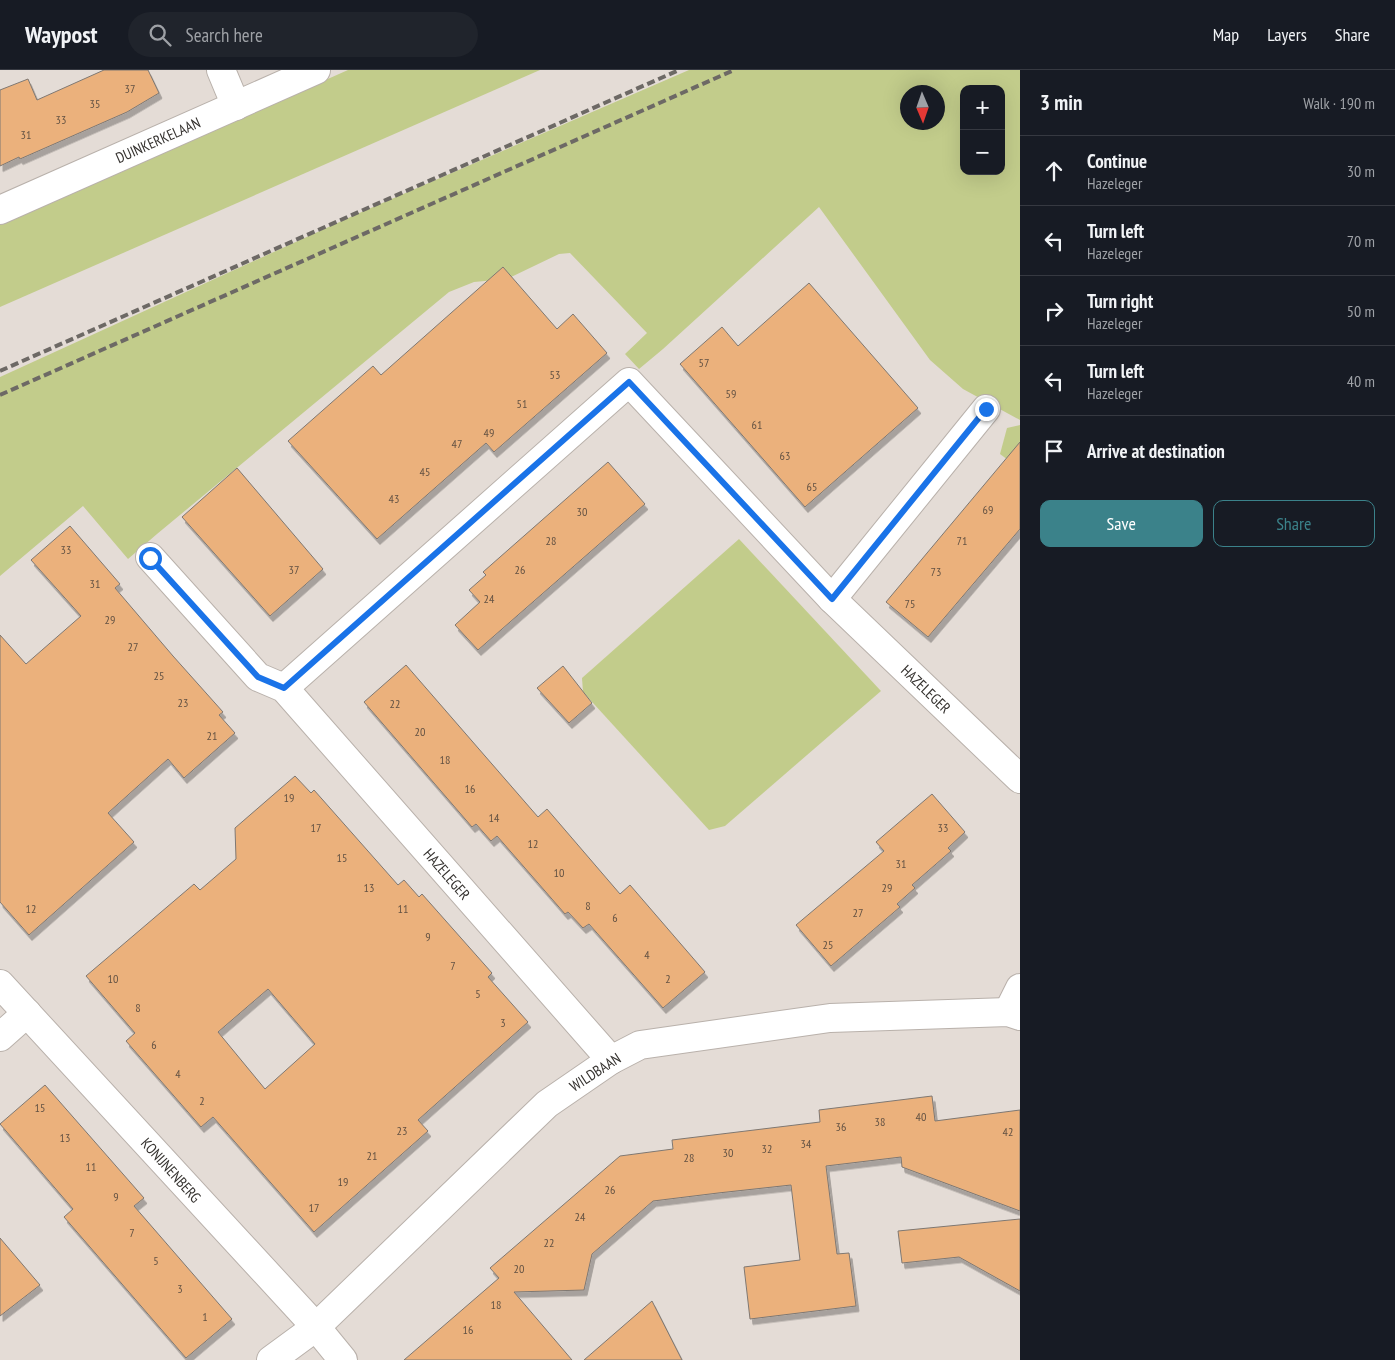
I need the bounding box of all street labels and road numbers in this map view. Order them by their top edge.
street label: DUINKERKELAAN [113,113,203,167]
street label: HAZELEGER [897,661,955,717]
street label: HAZELEGER [420,845,474,903]
street label: WILDBAAN [566,1049,624,1095]
street label: KONIJNENBERG [137,1134,205,1206]

